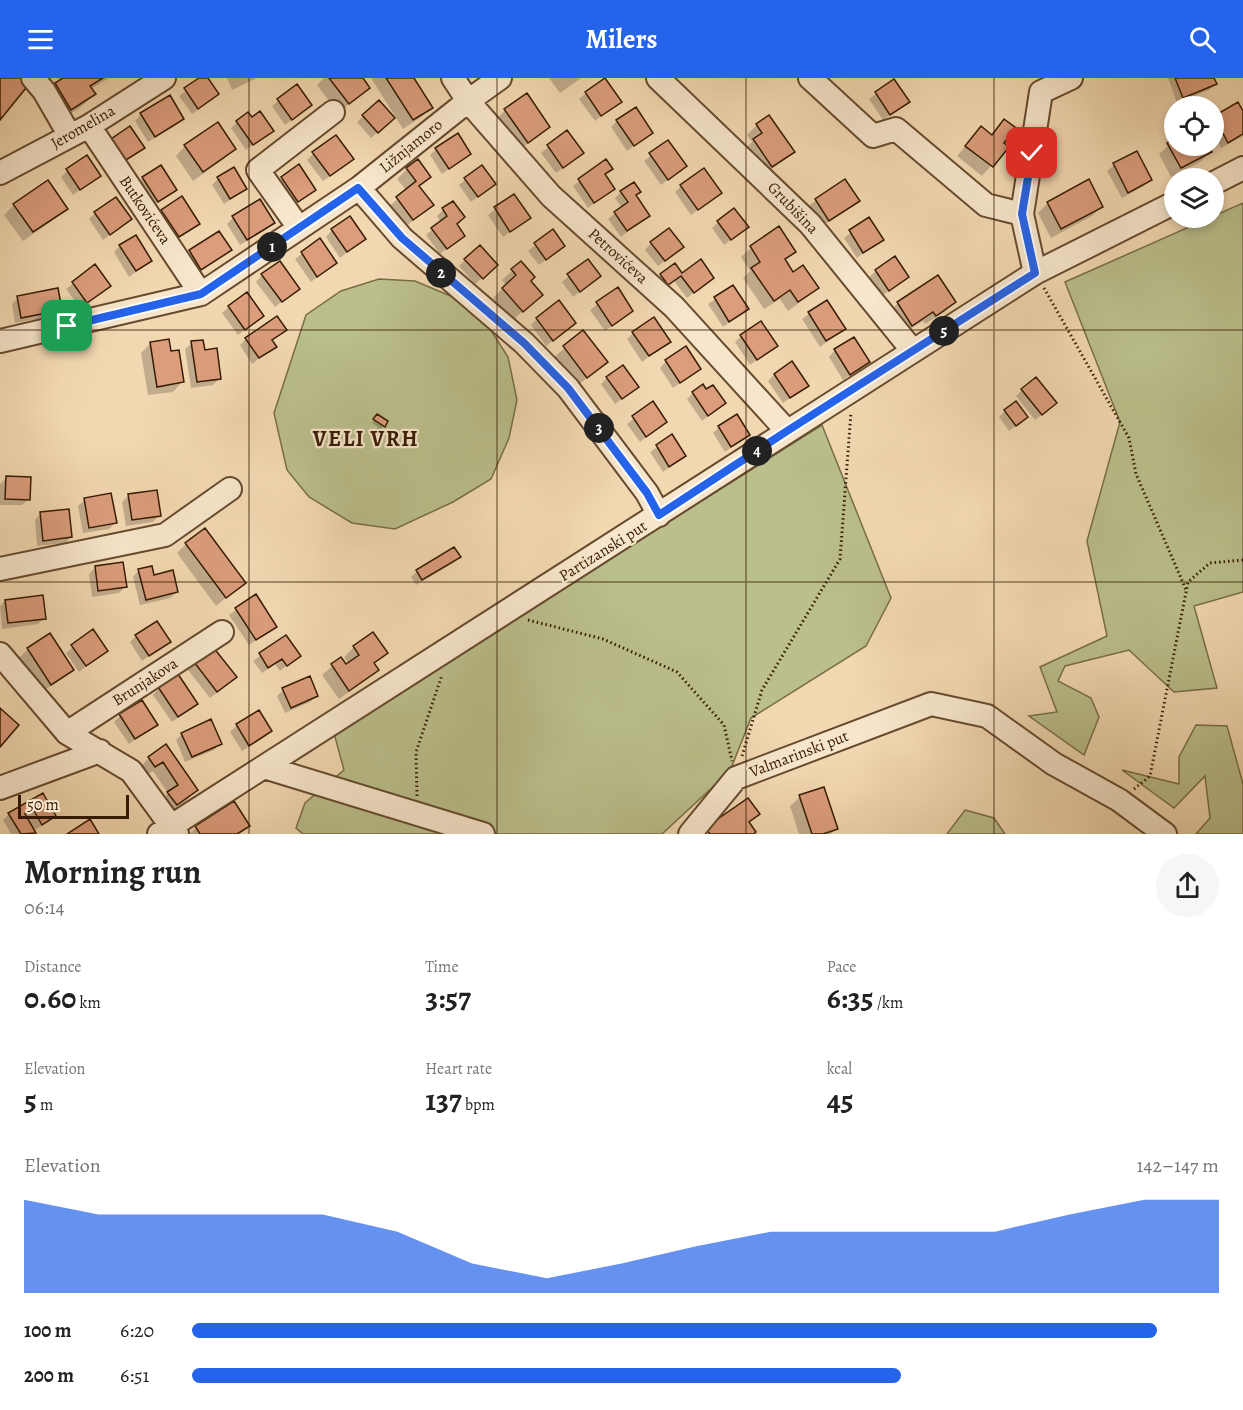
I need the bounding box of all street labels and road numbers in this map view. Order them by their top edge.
street label: Jeromelina [47,100,120,154]
street label: Ližnjamoro [375,114,447,178]
street label: Butkovićeva [114,171,176,249]
street label: Grubišina [763,177,824,239]
street label: Petrovićeva [583,223,653,289]
street label: Partizanski put [555,515,651,587]
street label: Brunjakova [108,652,182,711]
street label: Valmarinski put [745,725,852,783]

